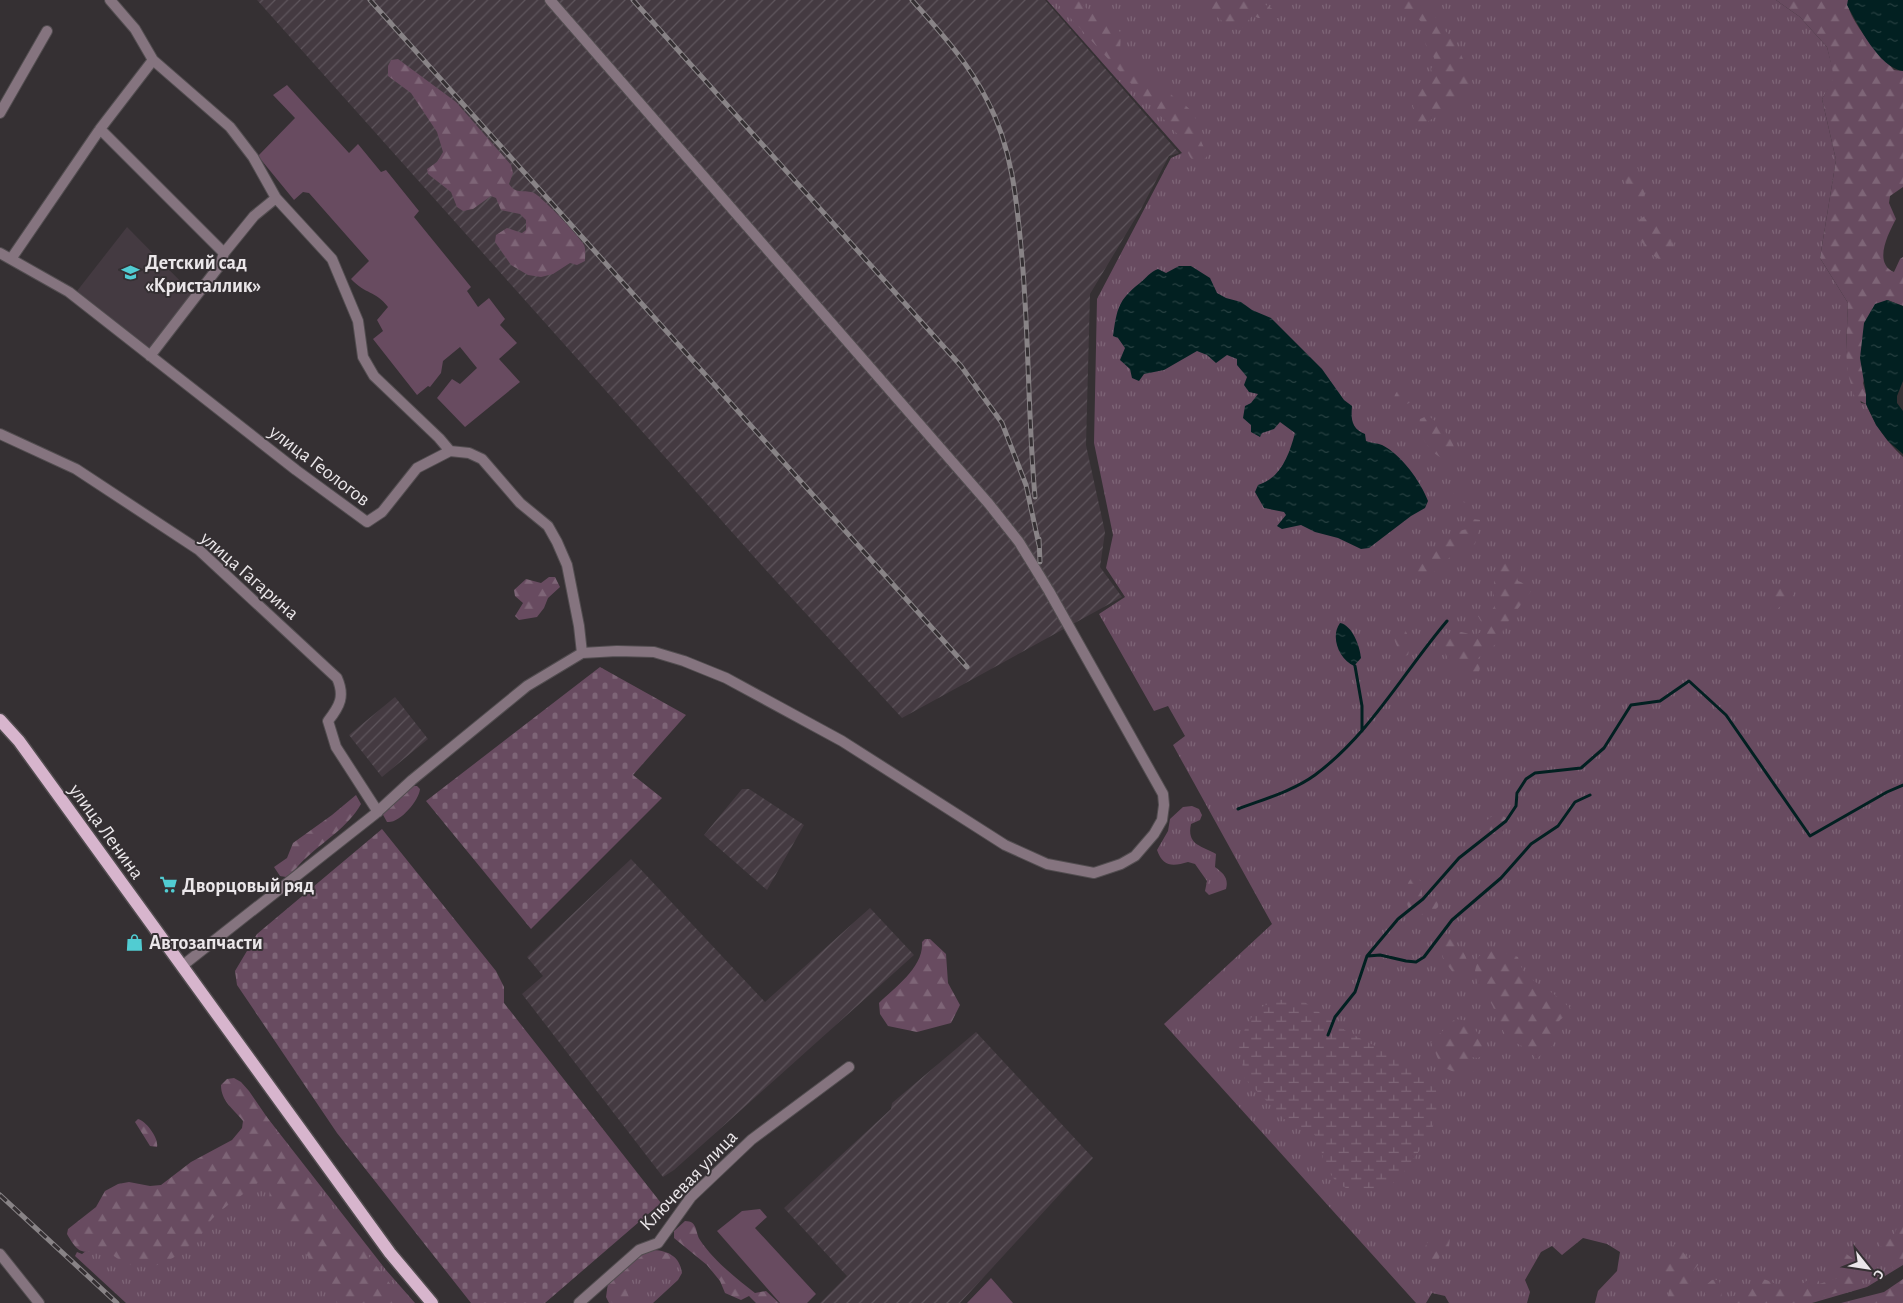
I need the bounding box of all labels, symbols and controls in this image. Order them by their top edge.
place label: Детский сад «Кристаллик» [145,253,261,296]
school or university icon: Детский сад «Кристаллик» [121,263,141,283]
street label: улица Геологов [265,421,373,510]
street label: улица Гагарина [196,527,302,624]
street label: улица Ленина [64,779,147,883]
supermarket icon: Дворцовый ряд [158,875,178,895]
place label: Дворцовый ряд [182,876,315,896]
shop icon: Автозапчасти [125,932,145,952]
place label: Автозапчасти [149,933,263,953]
street label: Ключевая улица [636,1127,741,1235]
north arrow [1843,1243,1893,1293]
text: С [1870,1267,1886,1281]

